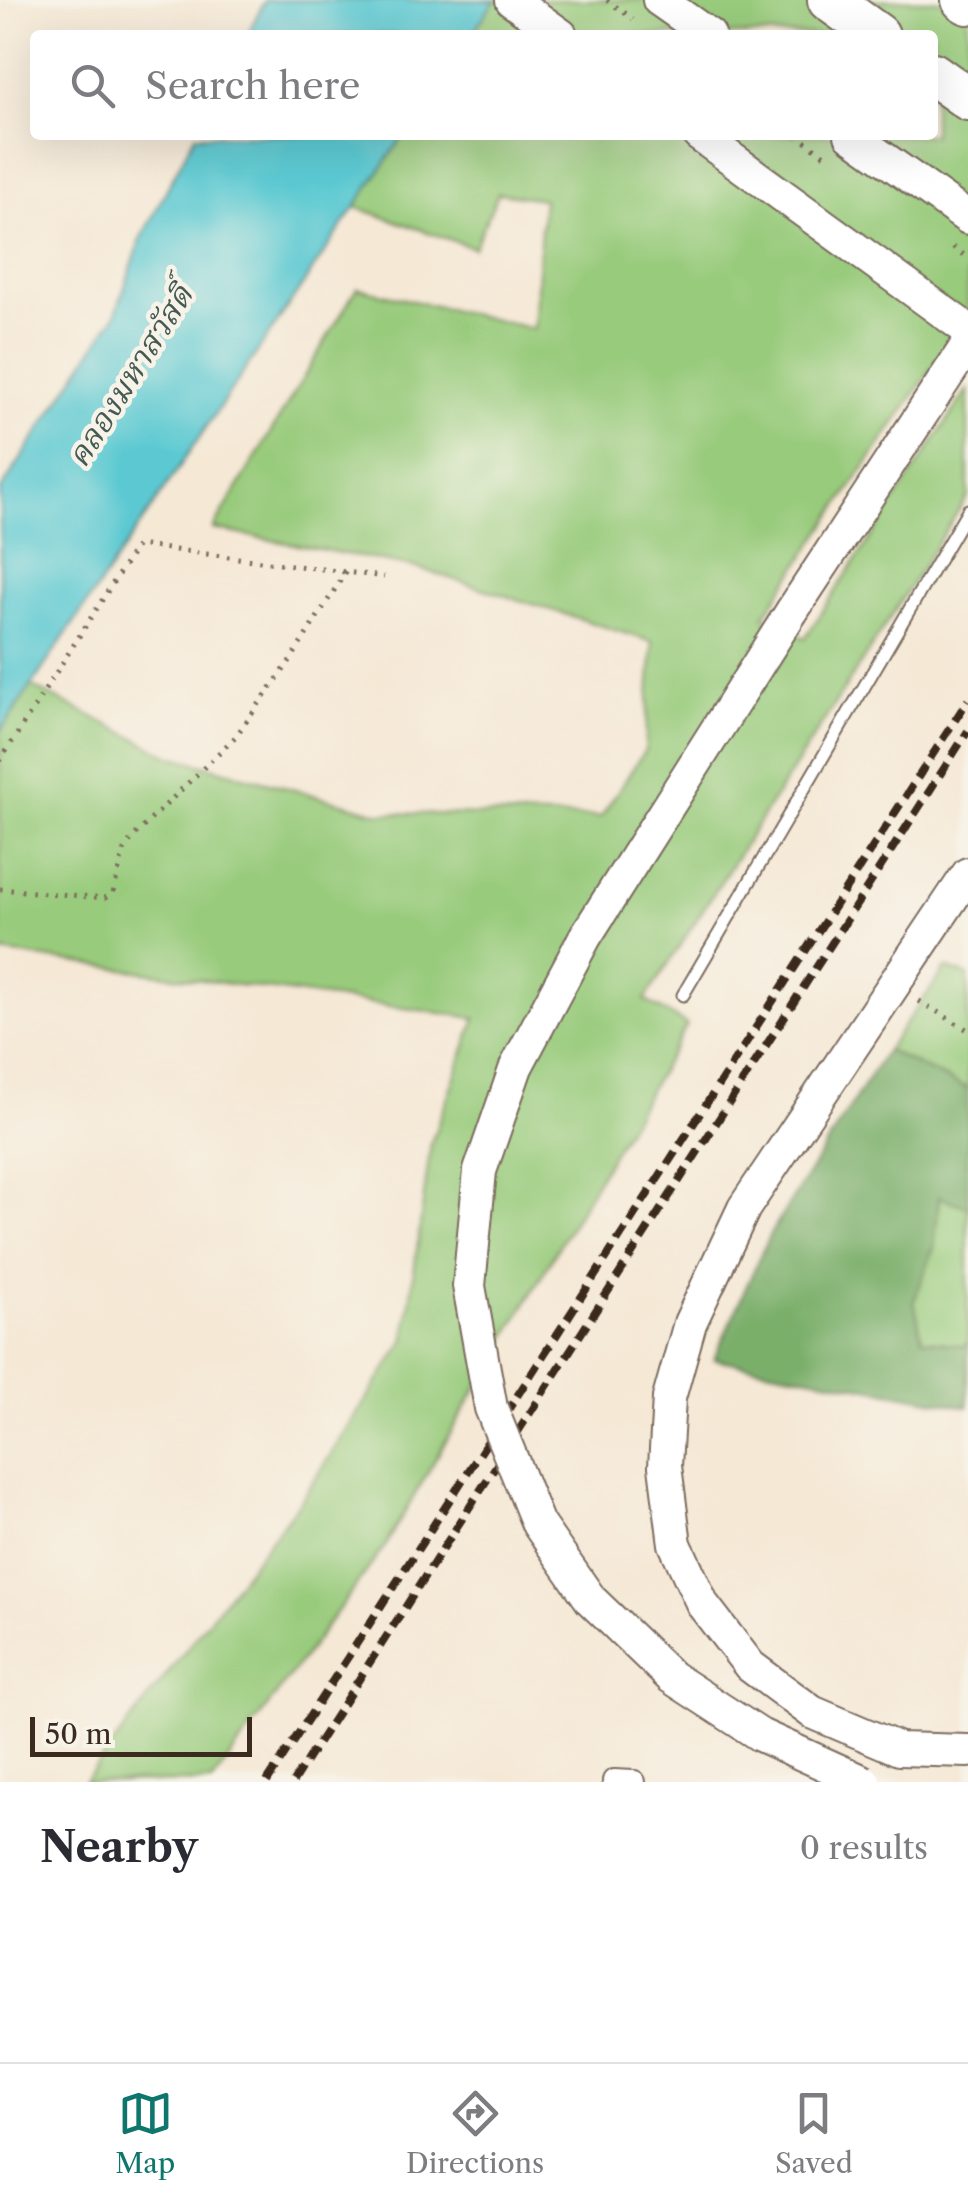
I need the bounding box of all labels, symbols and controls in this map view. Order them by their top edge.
search box [30,30,938,140]
icon: search [65,58,120,113]
text: Search here [145,62,360,109]
water label: คลองมหาสวัสดิ์ [56,268,206,474]
scale bar [30,1712,252,1756]
text: 50 m [45,1717,112,1751]
text: Nearby [40,1821,198,1873]
text: 0 results [800,1828,928,1867]
tab: Map [115,2086,175,2180]
tab: Directions [406,2086,544,2180]
tab: Saved [775,2086,853,2180]

